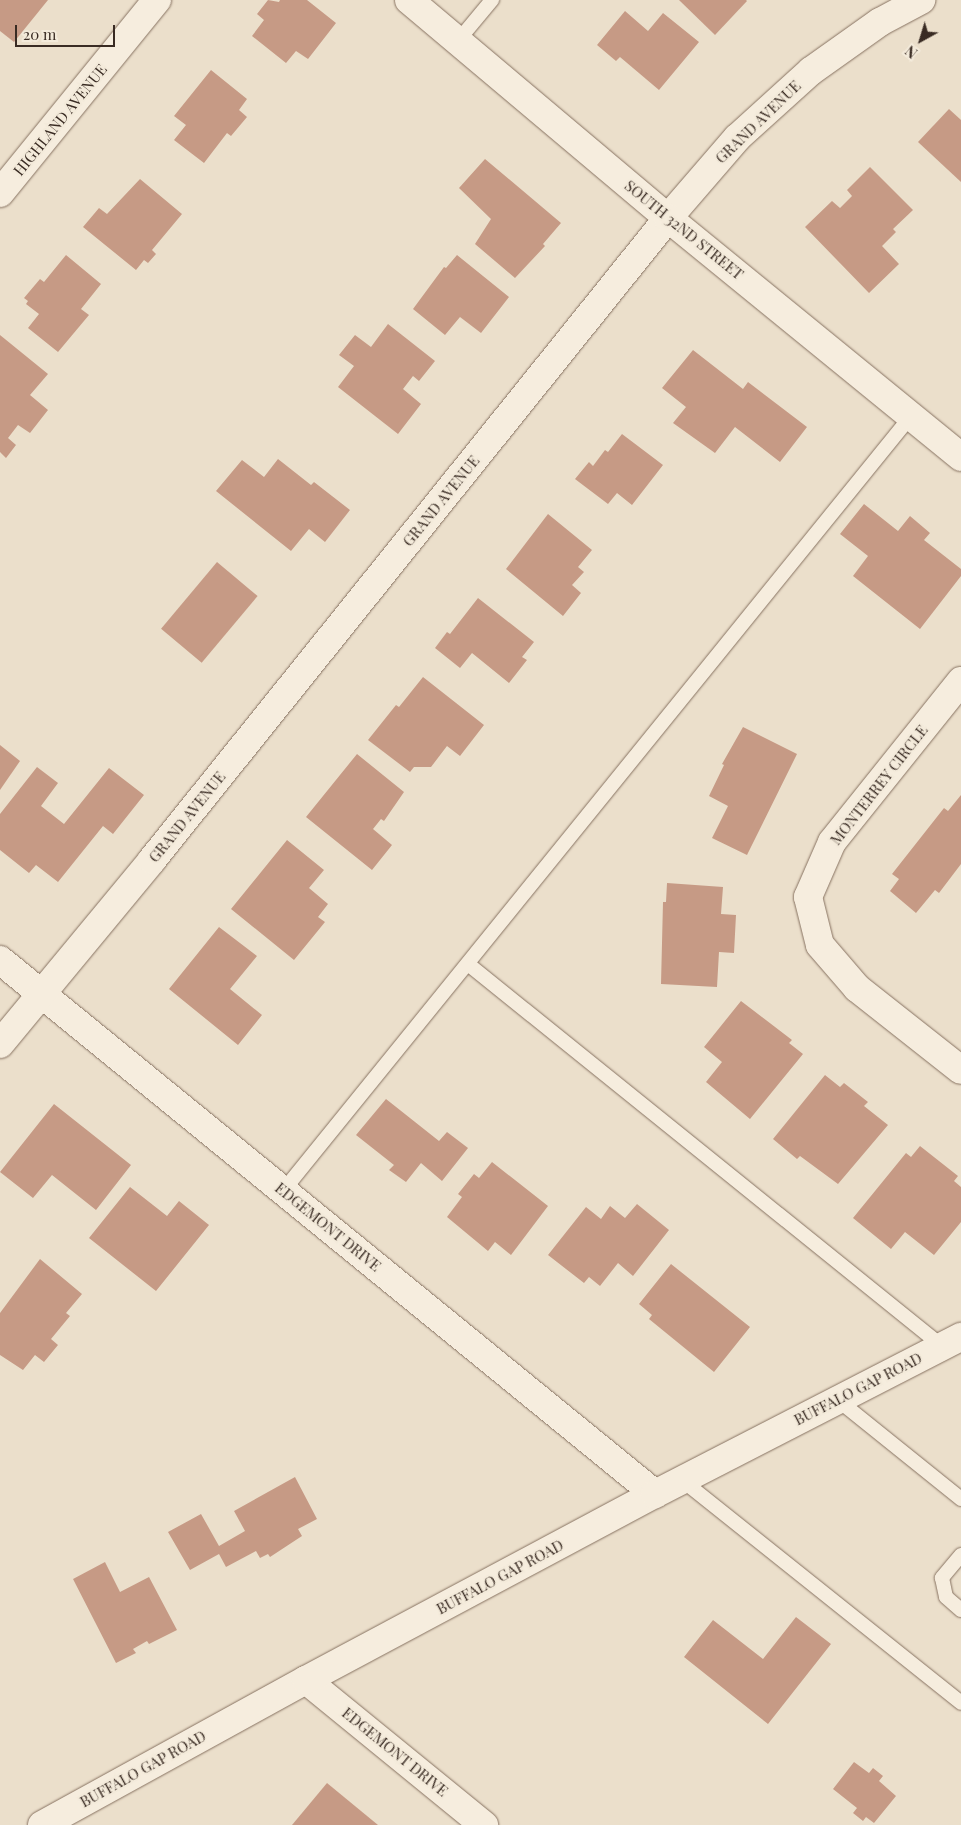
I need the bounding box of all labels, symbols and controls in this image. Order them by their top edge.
scale bar [18,15,118,47]
north arrow [896,15,946,65]
text: 20 m [23,24,56,44]
text: N [901,41,921,63]
street label: HIGHLAND AVENUE [9,60,111,180]
street label: GRAND AVENUE [712,77,804,167]
street label: SOUTH 32ND STREET [621,177,747,283]
street label: GRAND AVENUE [399,452,483,550]
street label: MONTERREY CIRCLE [826,721,932,849]
street label: GRAND AVENUE [145,768,229,866]
street label: EDGEMONT DRIVE [271,1179,385,1275]
street label: BUFFALO GAP ROAD [791,1349,925,1429]
street label: BUFFALO GAP ROAD [433,1536,567,1618]
street label: EDGEMONT DRIVE [338,1704,452,1800]
street label: BUFFALO GAP ROAD [77,1727,209,1811]

